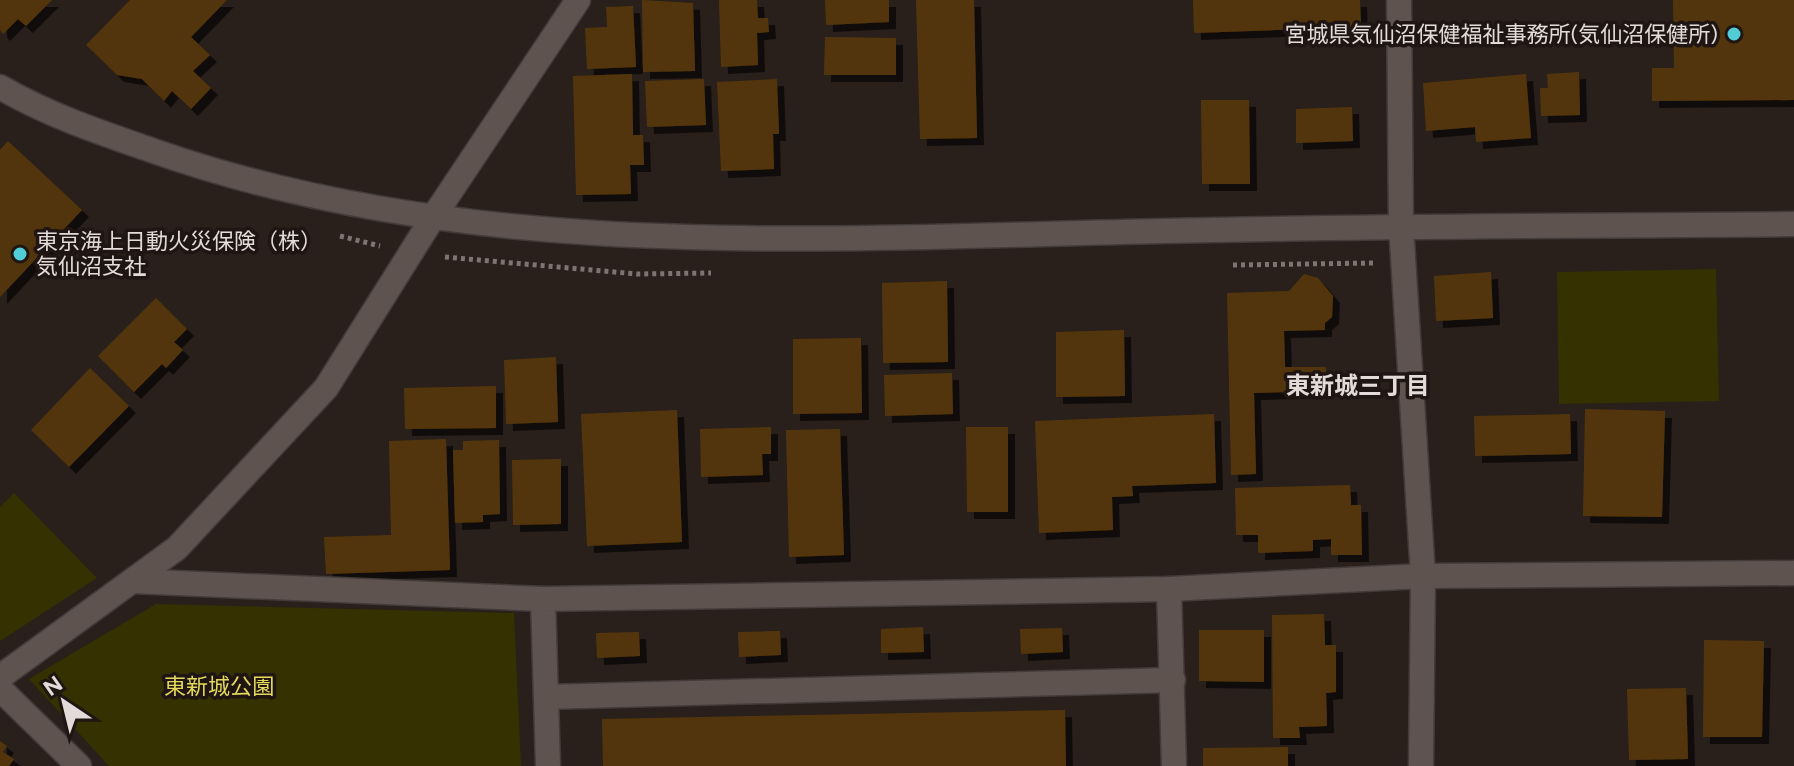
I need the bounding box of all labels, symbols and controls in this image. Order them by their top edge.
place label: 宮城県気仙沼保健福祉事務所(気仙沼保健所) [1285,21,1718,48]
marker: 宮城県気仙沼保健福祉事務所(気仙沼保健所) [1725,25,1743,43]
place label: 東京海上日動火災保険（株） 気仙沼支社 [36,228,322,280]
marker: 東京海上日動火災保険（株） 気仙沼支社 [11,245,29,263]
district label: 東新城三丁目 [1286,371,1430,400]
north arrow [24,662,104,742]
text: N [38,670,68,702]
park label: 東新城公園 [164,673,274,700]

